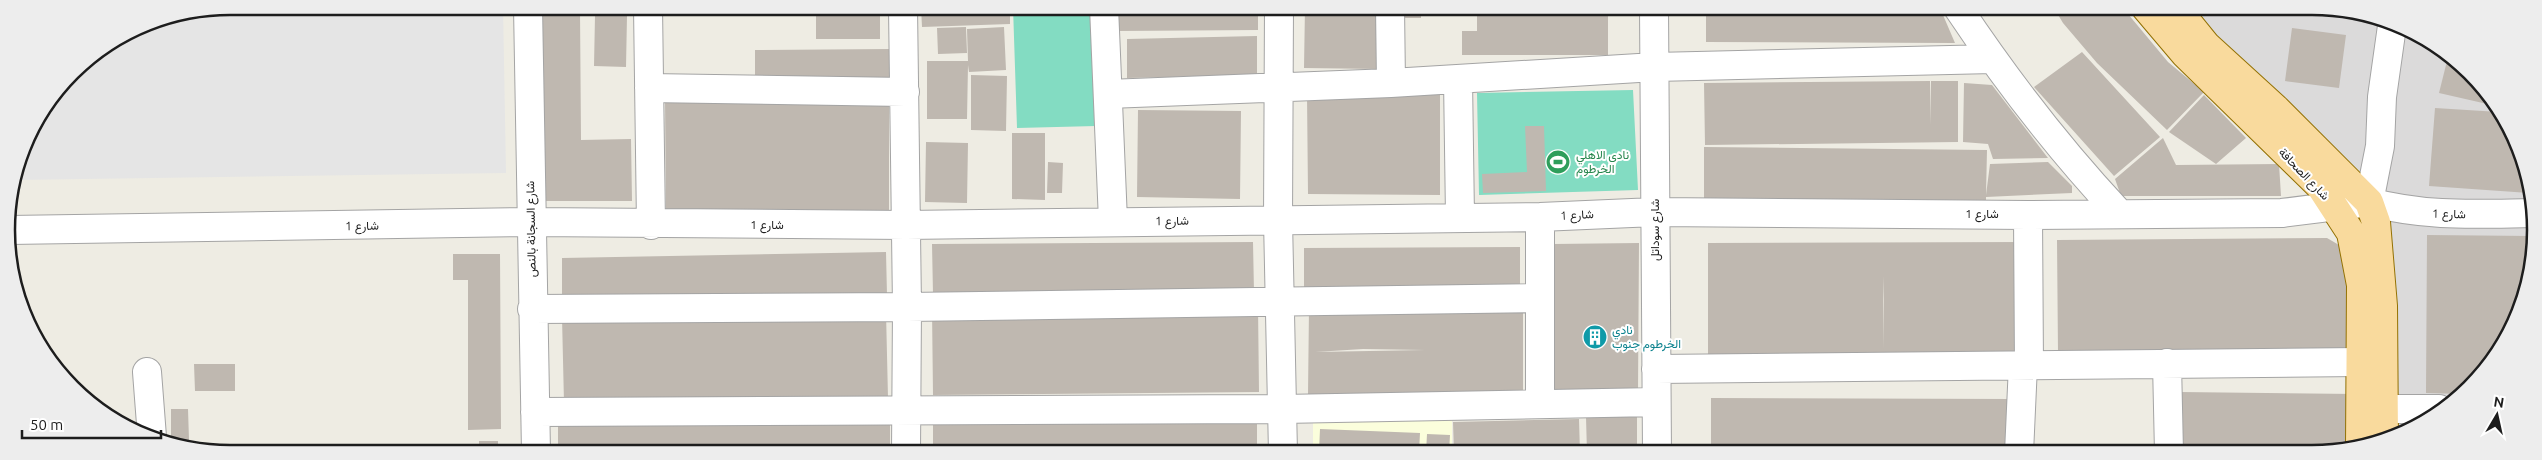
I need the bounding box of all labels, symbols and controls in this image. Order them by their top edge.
street label: شارع الصحافة [2274,145,2332,204]
place label: نادي الاهلي الخرطوم [1576,148,1629,177]
sports icon: نادي الاهلي الخرطوم [1545,149,1571,175]
street label: شارع السجانة بالنص [523,181,541,277]
street label: شارع سوداتل [1648,199,1664,261]
street label: شارع 1 [1560,207,1594,225]
street label: شارع 1 [1965,207,1999,223]
street label: شارع 1 [2432,207,2466,223]
street label: شارع 1 [1155,214,1189,230]
street label: شارع 1 [750,218,784,234]
street label: شارع 1 [345,219,379,235]
place label: نادي الخرطوم جنوب [1612,323,1681,352]
building icon: نادي الخرطوم جنوب [1582,324,1608,350]
north arrow [2472,390,2522,440]
text: N [2493,393,2505,411]
scale bar [22,408,161,440]
text: 50 m [30,416,63,433]

